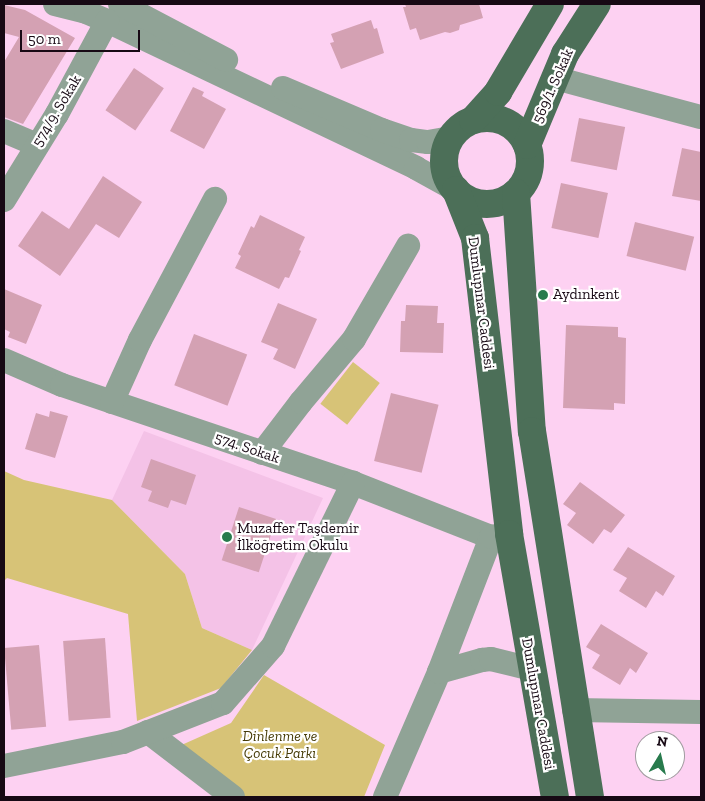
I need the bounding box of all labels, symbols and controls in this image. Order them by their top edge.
scale bar [22,20,142,52]
text: 50 m [28,30,61,48]
street label: 569/1. Sokak [529,46,577,126]
street label: 574/9. Sokak [29,72,85,150]
street label: Dumlupınar Caddesi [464,236,498,370]
place label: Aydınkent [553,286,619,304]
marker: Aydınkent [537,289,549,301]
street label: 574. Sokak [212,428,282,468]
place label: Muzaffer Taşdemir İlköğretim Okulu [237,519,360,554]
marker: Muzaffer Taşdemir İlköğretim Okulu [221,531,233,543]
street label: Dumlupınar Caddesi [518,637,558,771]
park label: Dinlenme ve Çocuk Parkı [242,727,318,762]
north arrow [635,731,685,781]
text: N [656,732,669,751]

